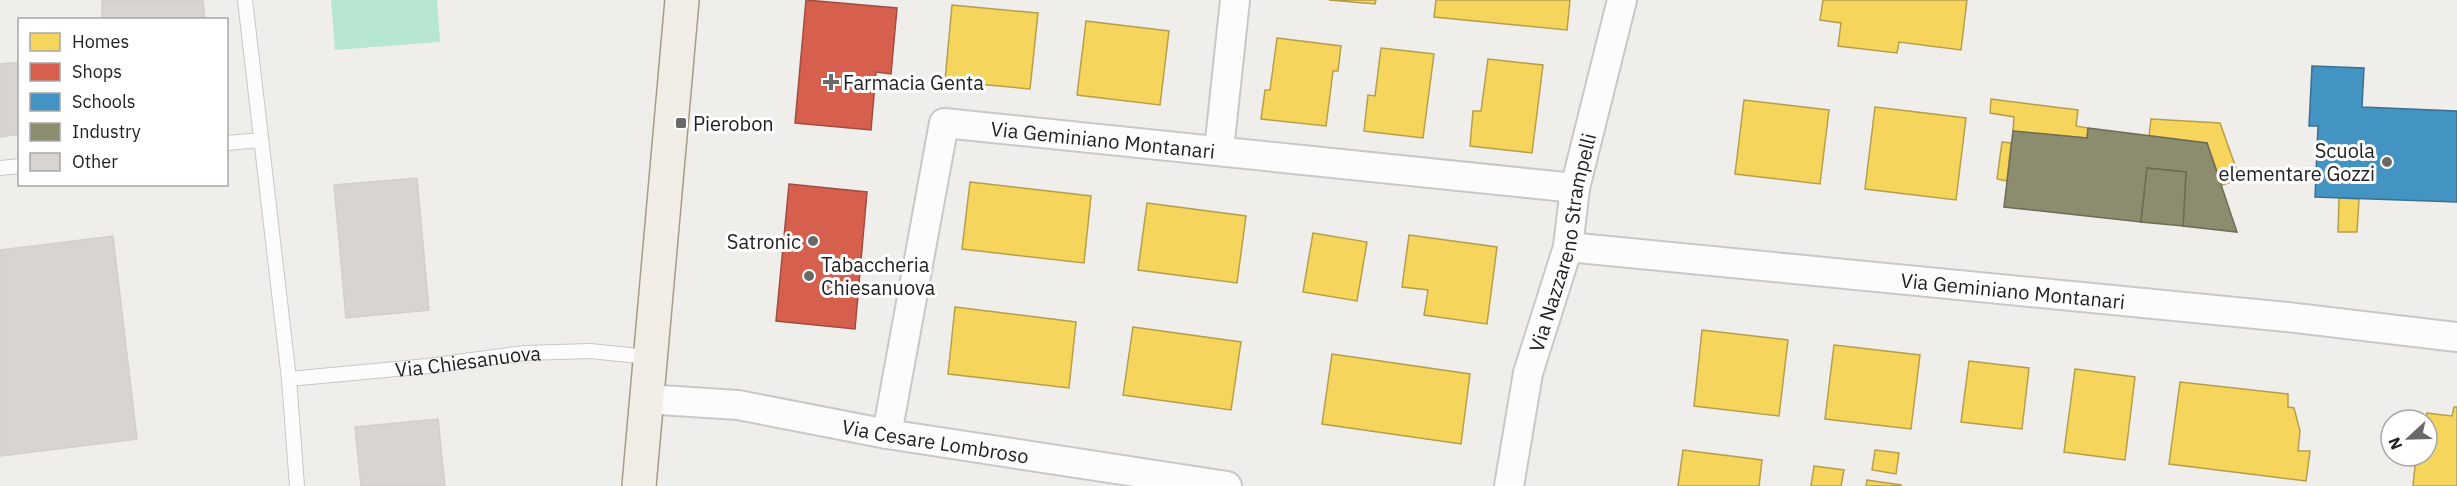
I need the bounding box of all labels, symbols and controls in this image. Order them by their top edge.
legend [18,18,228,186]
text: Homes [72,30,129,53]
text: Shops [72,60,122,83]
place label: Farmacia Genta [843,69,984,96]
marker: Farmacia Genta [824,75,838,89]
text: Schools [72,90,136,113]
place label: Pierobon [693,110,774,137]
street label: Via Geminiano Montanari [990,114,1216,164]
marker: Pierobon [674,116,688,130]
text: Industry [72,120,141,143]
street label: Via Nazzareno Strampelli [1522,130,1602,355]
place label: Scuola elementare Gozzi [2219,137,2375,187]
text: Other [72,150,118,173]
marker: Scuola elementare Gozzi [2380,155,2394,169]
place label: Satronic [727,228,801,255]
marker: Satronic [806,234,820,248]
place label: Tabaccheria Chiesanuova [821,251,936,301]
street label: Via Geminiano Montanari [1899,266,2126,315]
marker: Tabaccheria Chiesanuova [802,269,816,283]
street label: Via Chiesanuova [394,339,542,383]
north arrow [2379,408,2439,468]
street label: Via Cesare Lombroso [840,412,1031,469]
text: N [2384,434,2407,453]

